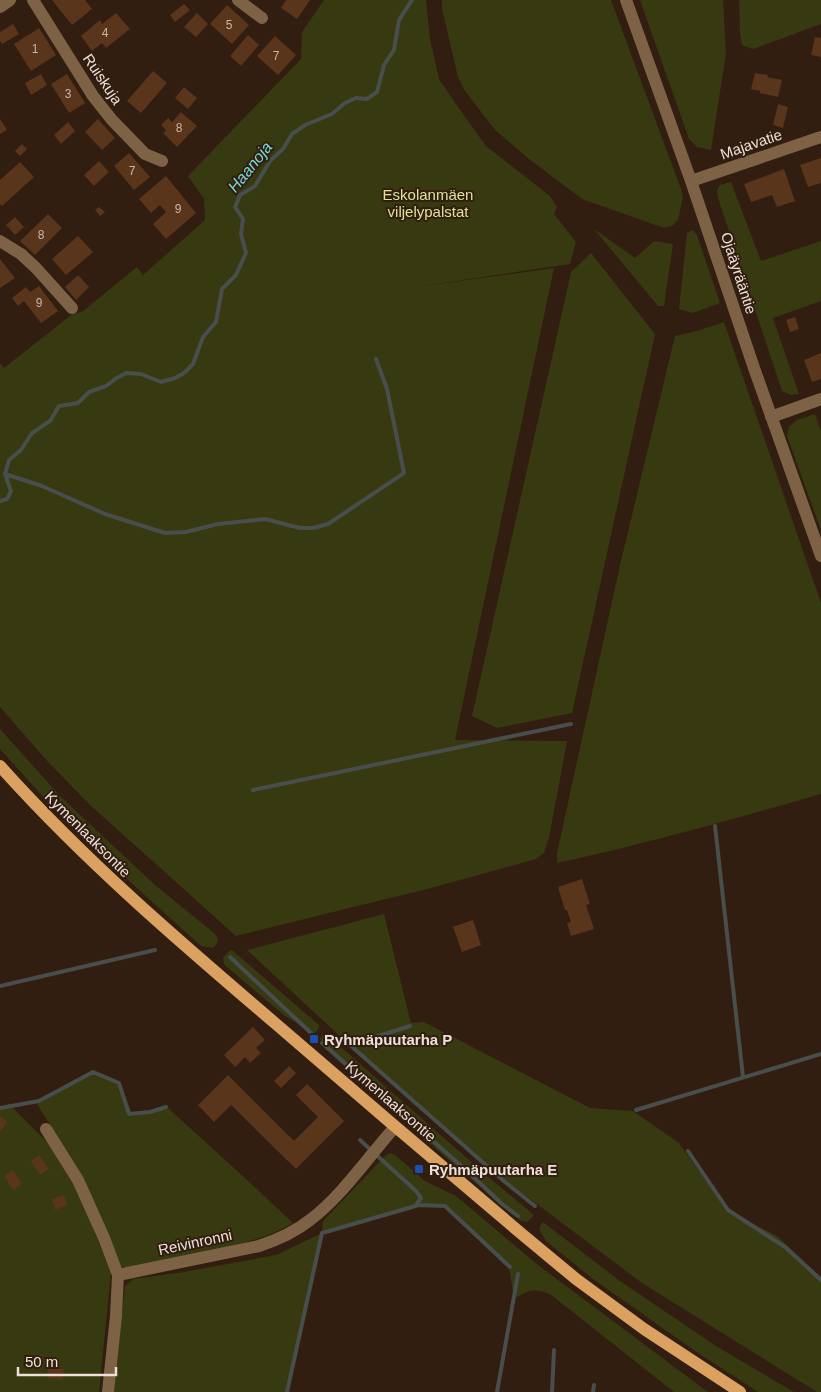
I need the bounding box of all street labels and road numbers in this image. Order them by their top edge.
street label: Ruiskuja [80,50,126,108]
street label: Majavatie [718,126,784,162]
street label: Ojaäyrääntie [718,230,760,316]
street label: Kymenlaaksontie [42,788,134,880]
street label: Kymenlaaksontie [342,1057,440,1145]
street label: Reivinronni [157,1226,233,1258]

